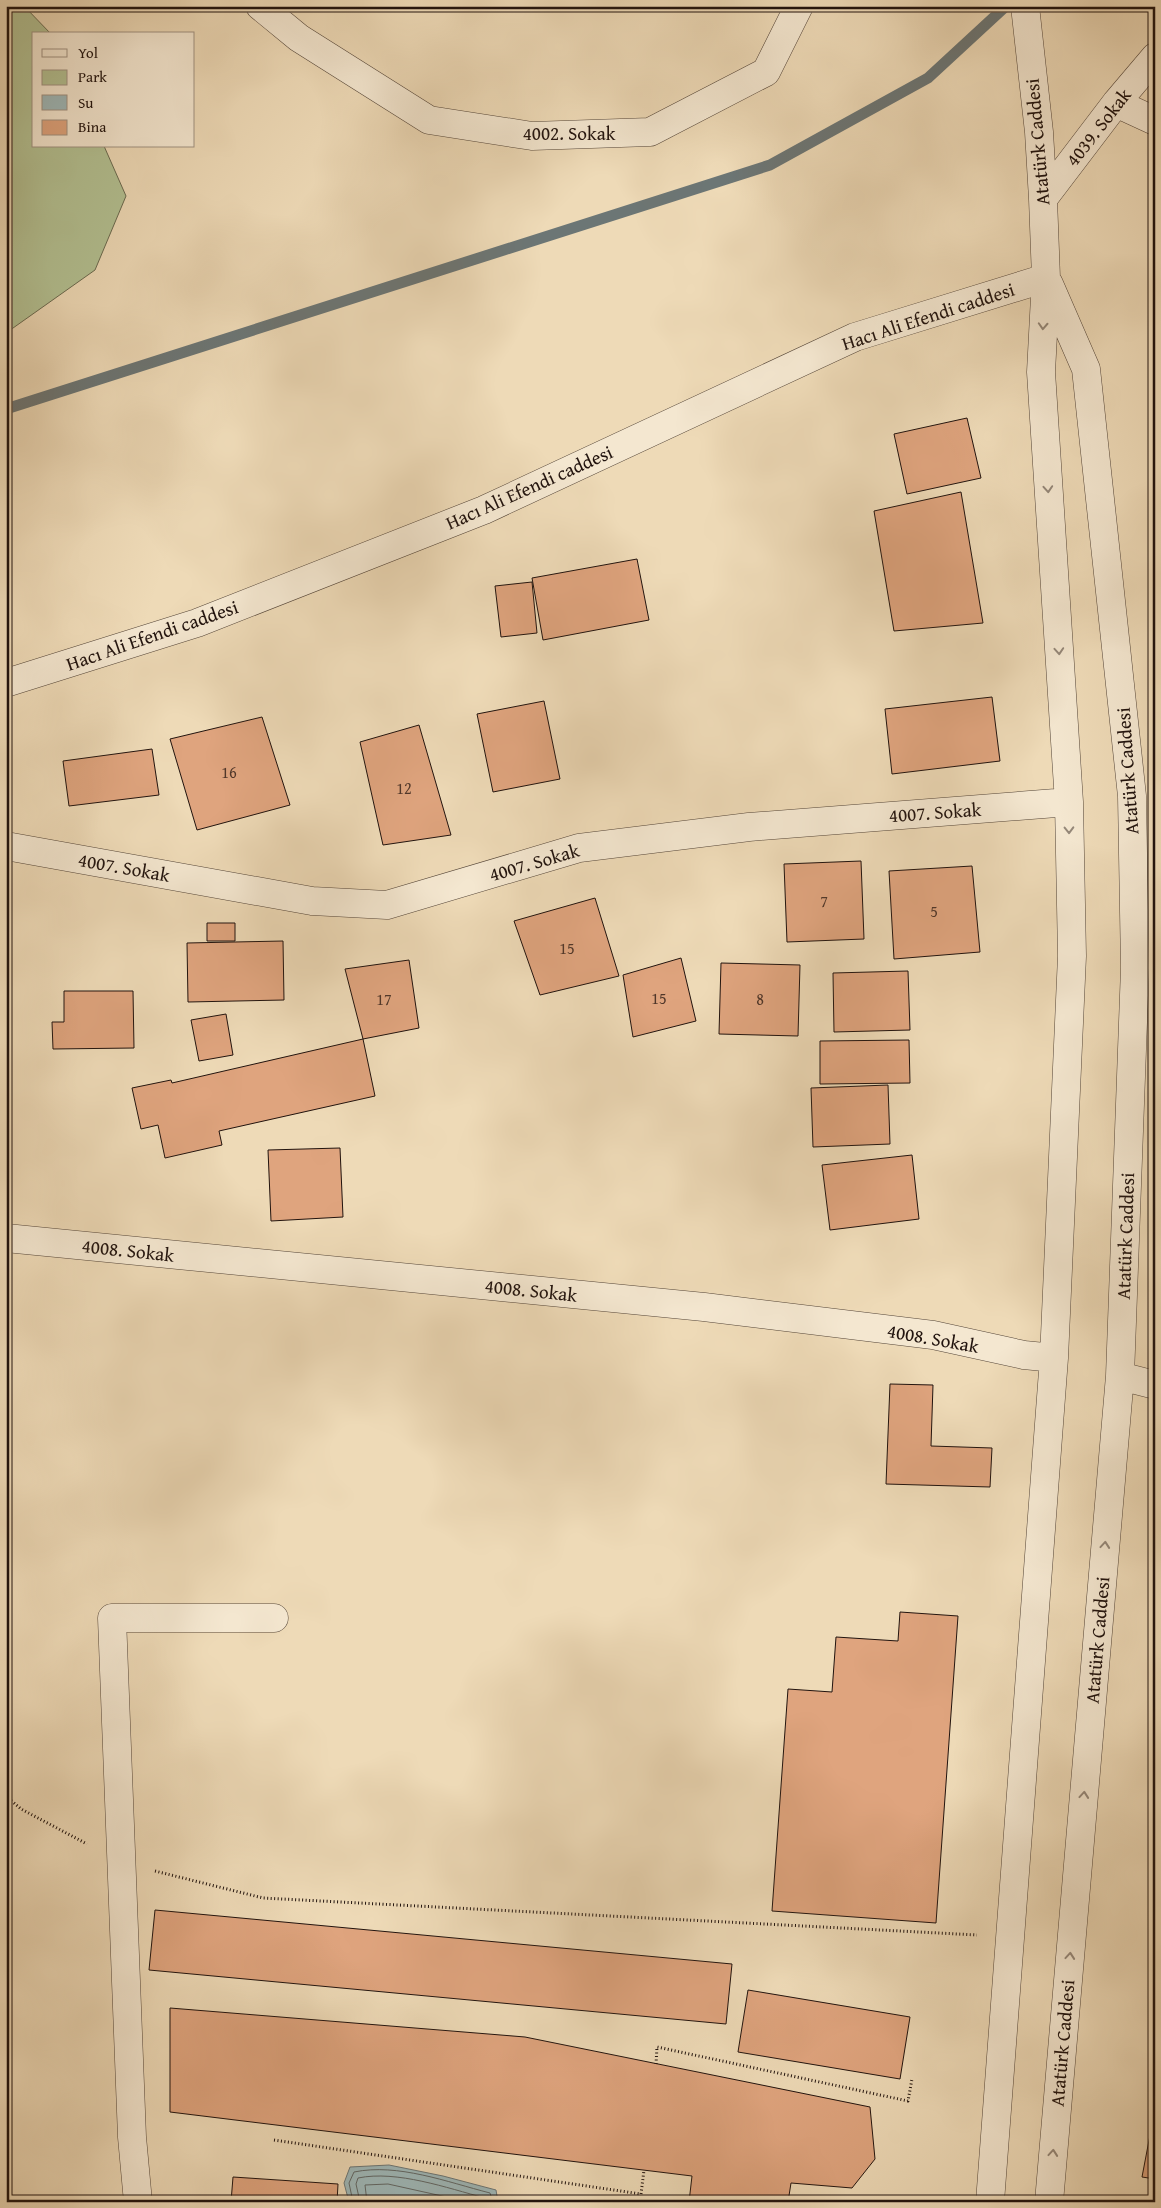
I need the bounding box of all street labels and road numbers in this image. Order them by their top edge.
street label: Atatürk Caddesi [1018,77,1056,207]
street label: 4039. Sokak [1058,82,1138,172]
street label: 4002. Sokak [523,119,616,147]
street label: Hacı Ali Efendi caddesi [838,275,1018,357]
street label: Hacı Ali Efendi caddesi [441,438,617,536]
street label: Hacı Ali Efendi caddesi [62,592,242,678]
street label: Atatürk Caddesi [1109,707,1145,835]
street label: 4007. Sokak [888,795,983,829]
street label: 4007. Sokak [486,836,583,888]
street label: 4007. Sokak [76,845,172,889]
street label: Atatürk Caddesi [1109,1172,1141,1300]
street label: 4008. Sokak [80,1231,176,1269]
street label: 4008. Sokak [483,1271,579,1309]
street label: 4008. Sokak [885,1316,981,1360]
street label: Atatürk Caddesi [1078,1575,1116,1705]
street label: Atatürk Caddesi [1043,1978,1081,2108]

